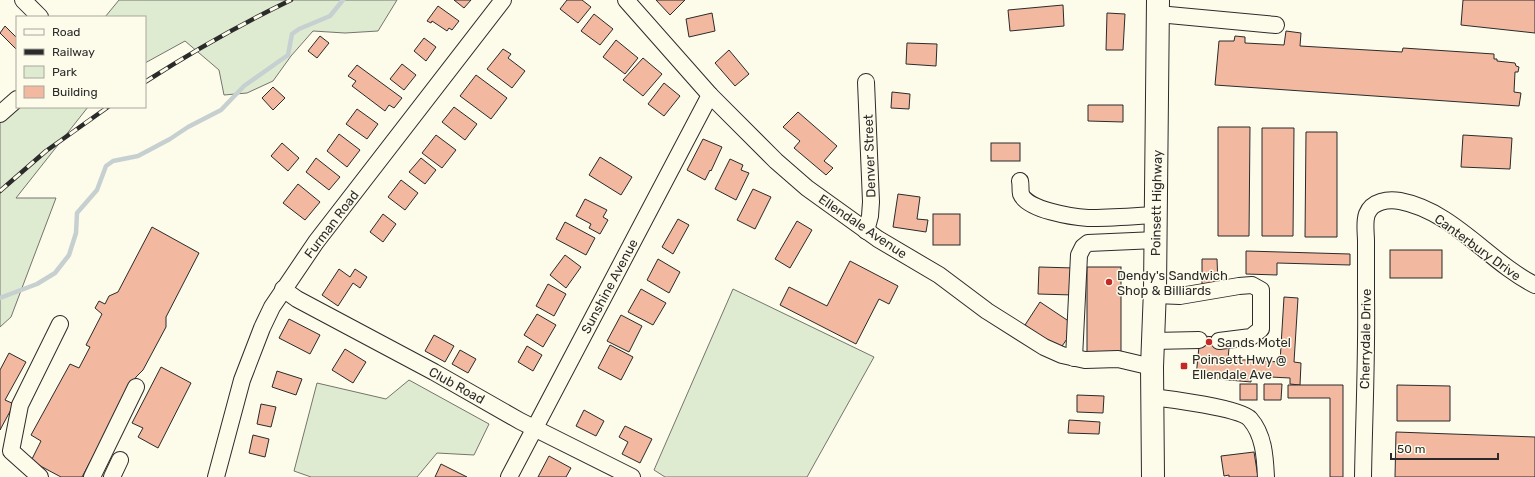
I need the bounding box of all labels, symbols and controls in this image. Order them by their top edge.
legend [16,16,146,108]
text: Road [52,25,80,39]
text: Railway [52,45,95,59]
text: Park [52,65,78,79]
text: Building [52,85,98,99]
street label: Denver Street [861,114,878,198]
street label: Poinsett Highway [1148,150,1166,256]
street label: Furman Road [301,188,362,261]
street label: Ellendale Avenue [816,191,910,261]
street label: Canterbury Drive [1432,211,1524,284]
street label: Sunshine Avenue [578,236,641,336]
place label: Dendy's Sandwich Shop & Billiards [1117,268,1228,298]
marker: Dendy's Sandwich Shop & Billiards [1104,277,1114,287]
street label: Cherrydale Drive [1357,289,1374,389]
place label: Sands Motel [1217,335,1291,350]
marker: Sands Motel [1204,337,1214,347]
place label: Poinsett Hwy @ Ellendale Ave [1192,352,1287,382]
marker: Poinsett Hwy @ Ellendale Ave [1179,361,1189,371]
street label: Club Road [426,364,487,407]
scale bar [1391,435,1498,461]
text: 50 m [1397,442,1425,456]

